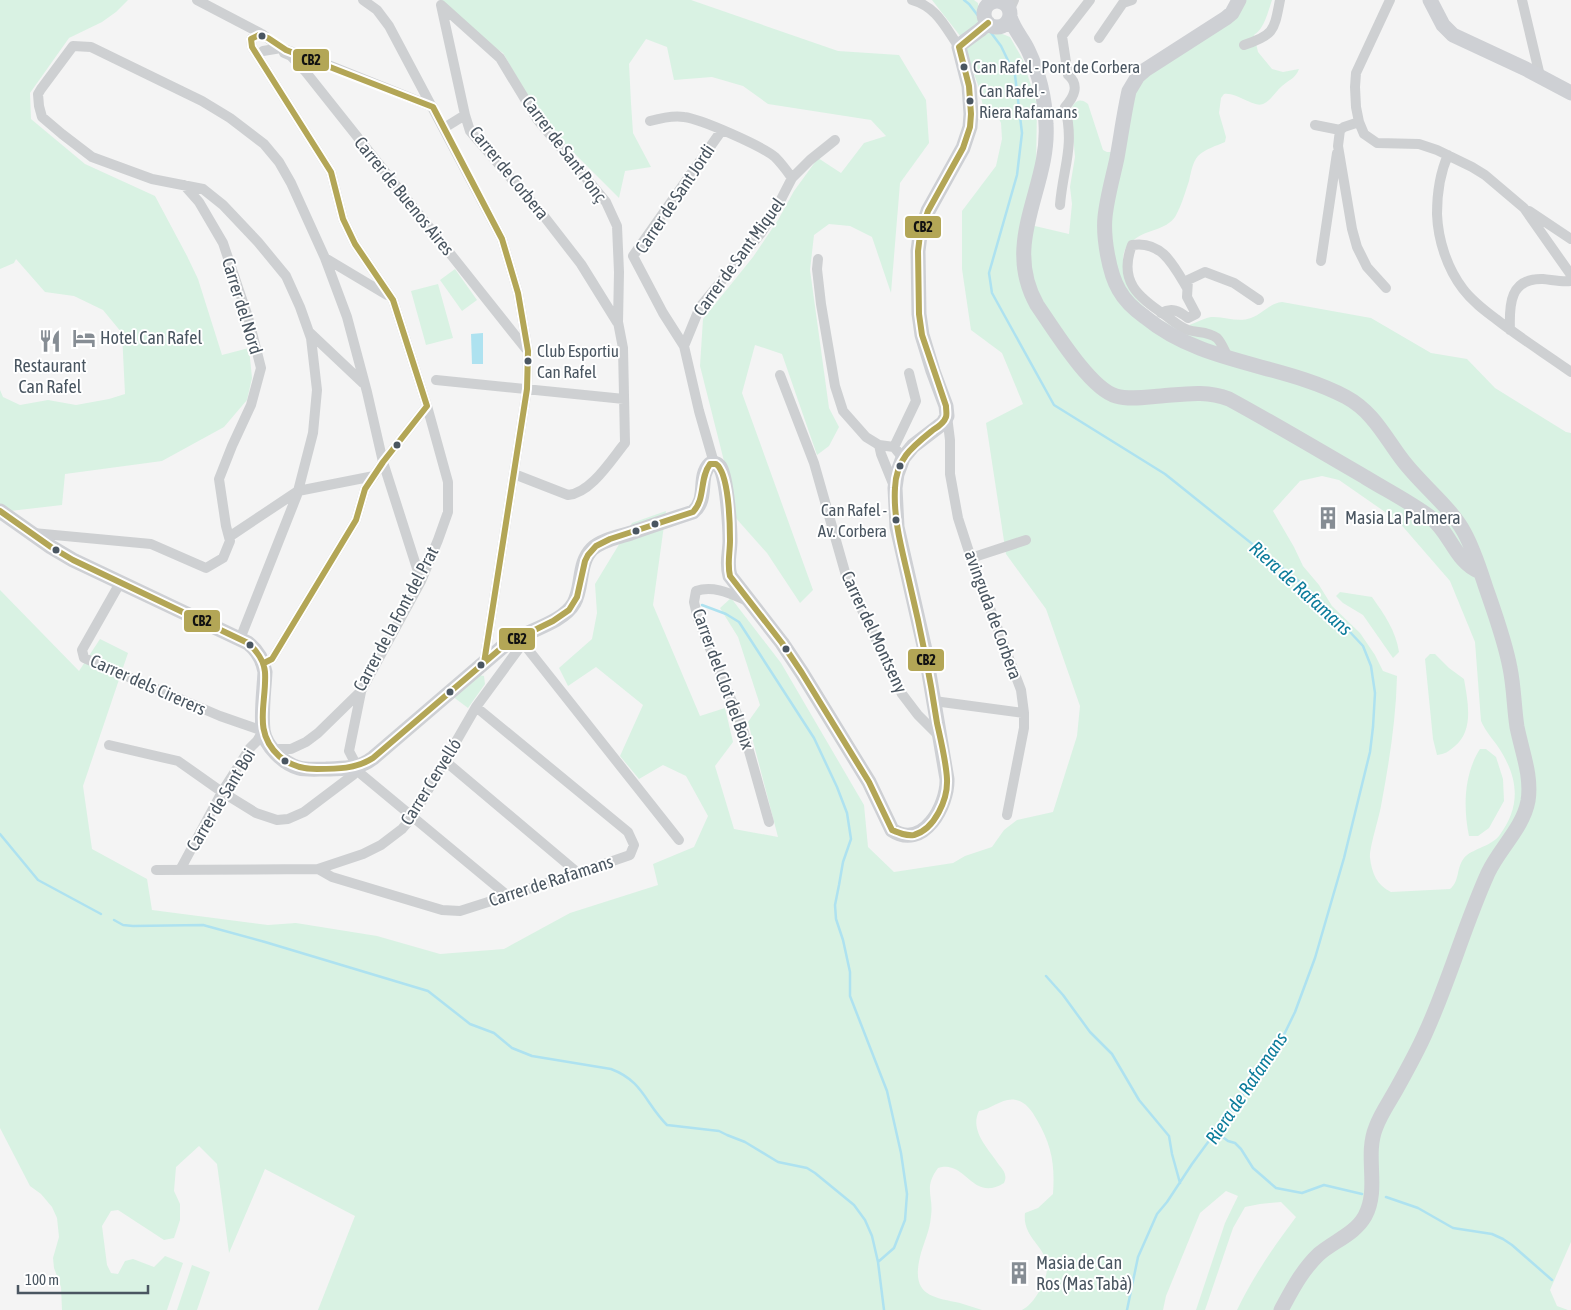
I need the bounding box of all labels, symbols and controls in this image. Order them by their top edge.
unlabelled marker [257,31,267,41]
line badge: CB2 [292,48,330,72]
text: CB2 [301,52,321,68]
place label: Can Rafel - Pont de Corbera [973,57,1140,77]
marker: Can Rafel - Pont de Corbera [959,62,969,72]
place label: Can Rafel - Riera Rafamans [979,81,1077,122]
street label: Carrer de Sant Ponç [518,92,611,206]
marker: Can Rafel - Riera Rafamans [965,96,975,106]
street label: Carrer de Corbera [465,122,553,224]
street label: Carrer de Buenos Aires [350,132,459,259]
street label: Carrer de Sant Jordi [630,140,719,257]
street label: Carrer de Sant Miquel [689,193,789,320]
line badge: CB2 [904,215,942,239]
text: CB2 [913,219,933,235]
street label: Carrer del Nord [218,255,267,357]
hotel icon: Hotel Can Rafel [71,325,97,351]
place label: Hotel Can Rafel [100,327,203,348]
restaurant icon: Restaurant Can Rafel [37,328,63,354]
place label: Club Esportiu Can Rafel [537,341,619,382]
place label: Restaurant Can Rafel [13,355,87,397]
marker: Club Esportiu Can Rafel [523,356,533,366]
unlabelled marker [392,440,402,450]
unlabelled marker [895,461,905,471]
place label: Can Rafel - Av. Corbera [818,500,887,541]
building icon: Masia La Palmera [1315,505,1341,531]
place label: Masia La Palmera [1345,507,1461,528]
marker: Can Rafel - Av. Corbera [891,515,901,525]
unlabelled marker [650,519,660,529]
unlabelled marker [631,526,641,536]
water label: Riera de Rafamans [1245,536,1357,640]
street label: Carrer de la Font del Prat [349,543,443,695]
unlabelled marker [51,545,61,555]
street label: avinguda de Corbera [960,548,1027,682]
street label: Carrer del Montseny [837,567,912,696]
street label: Carrer del Clot del Boix [688,606,759,752]
line badge: CB2 [183,609,221,633]
text: CB2 [192,613,212,629]
line badge: CB2 [498,627,536,651]
text: CB2 [507,631,527,647]
unlabelled marker [245,640,255,650]
unlabelled marker [781,644,791,654]
line badge: CB2 [907,648,945,672]
street label: Carrer dels Cirerers [87,650,209,719]
text: CB2 [916,652,936,668]
unlabelled marker [476,660,486,670]
unlabelled marker [445,687,455,697]
street label: Carrer Cervelló [396,735,465,829]
street label: Carrer de Sant Boi [182,745,259,855]
unlabelled marker [280,756,290,766]
street label: Carrer de Rafamans [486,851,616,910]
water label: Riera de Rafamans [1201,1028,1292,1148]
place label: Masia de Can Ros (Mas Tabà) [1036,1252,1132,1294]
building icon: Masia de Can Ros (Mas Tabà) [1006,1260,1032,1286]
scale bar [18,1262,148,1294]
text: 100 m [25,1271,59,1288]

